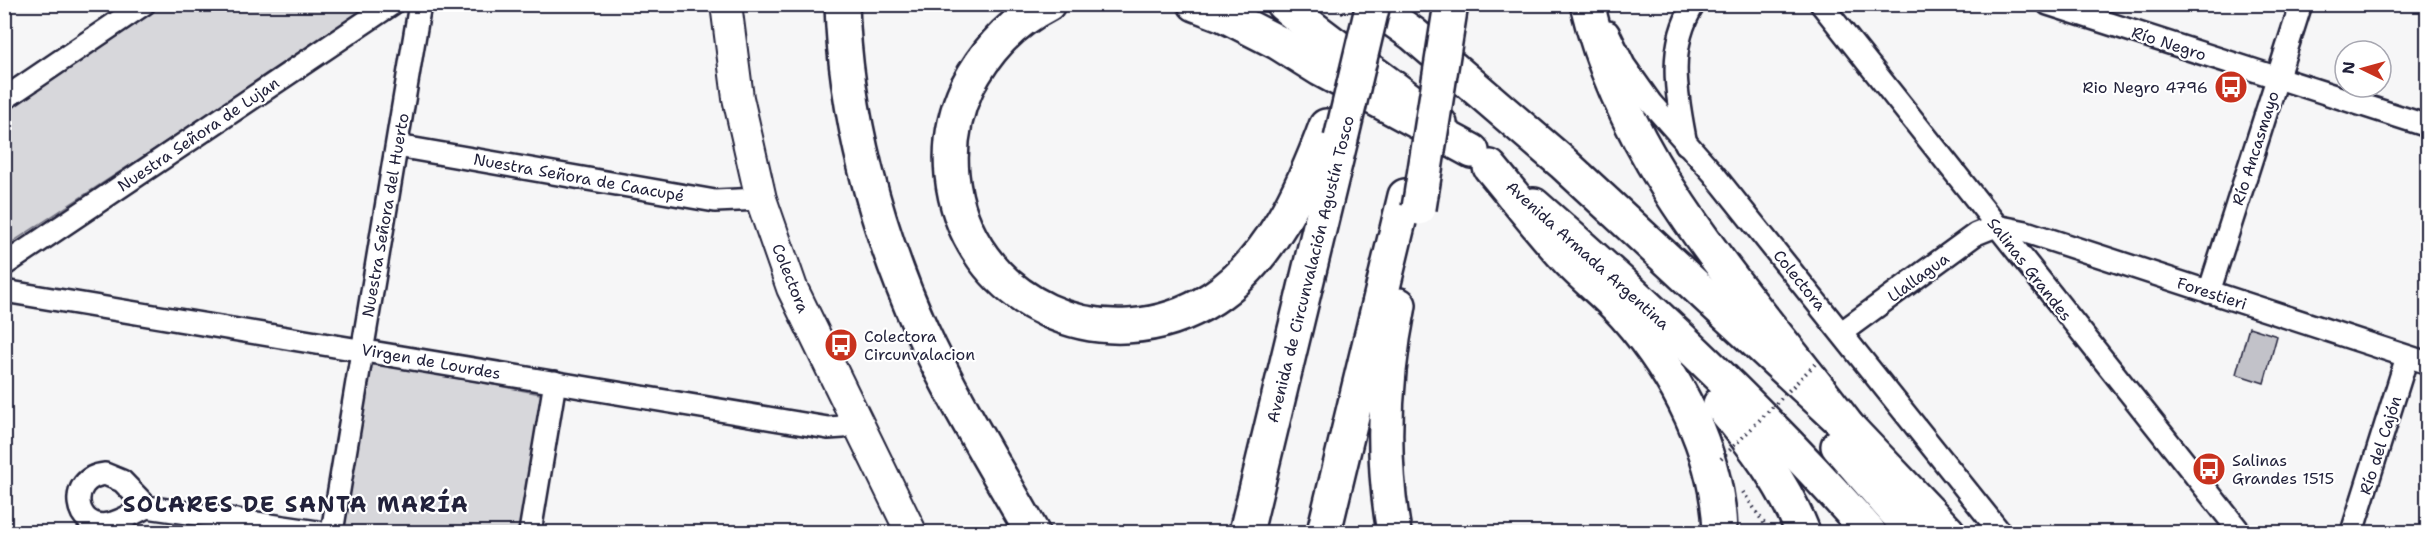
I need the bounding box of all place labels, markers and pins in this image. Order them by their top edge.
bus stop icon: Rio Negro 4796 [2213,69,2249,105]
place label: Rio Negro 4796 [2083,77,2208,98]
place label: Colectora Circunvalacion [864,326,975,365]
bus stop icon: Colectora Circunvalacion [823,327,859,363]
place label: Salinas Grandes 1515 [2232,450,2334,489]
bus stop icon: Salinas Grandes 1515 [2191,451,2227,487]

